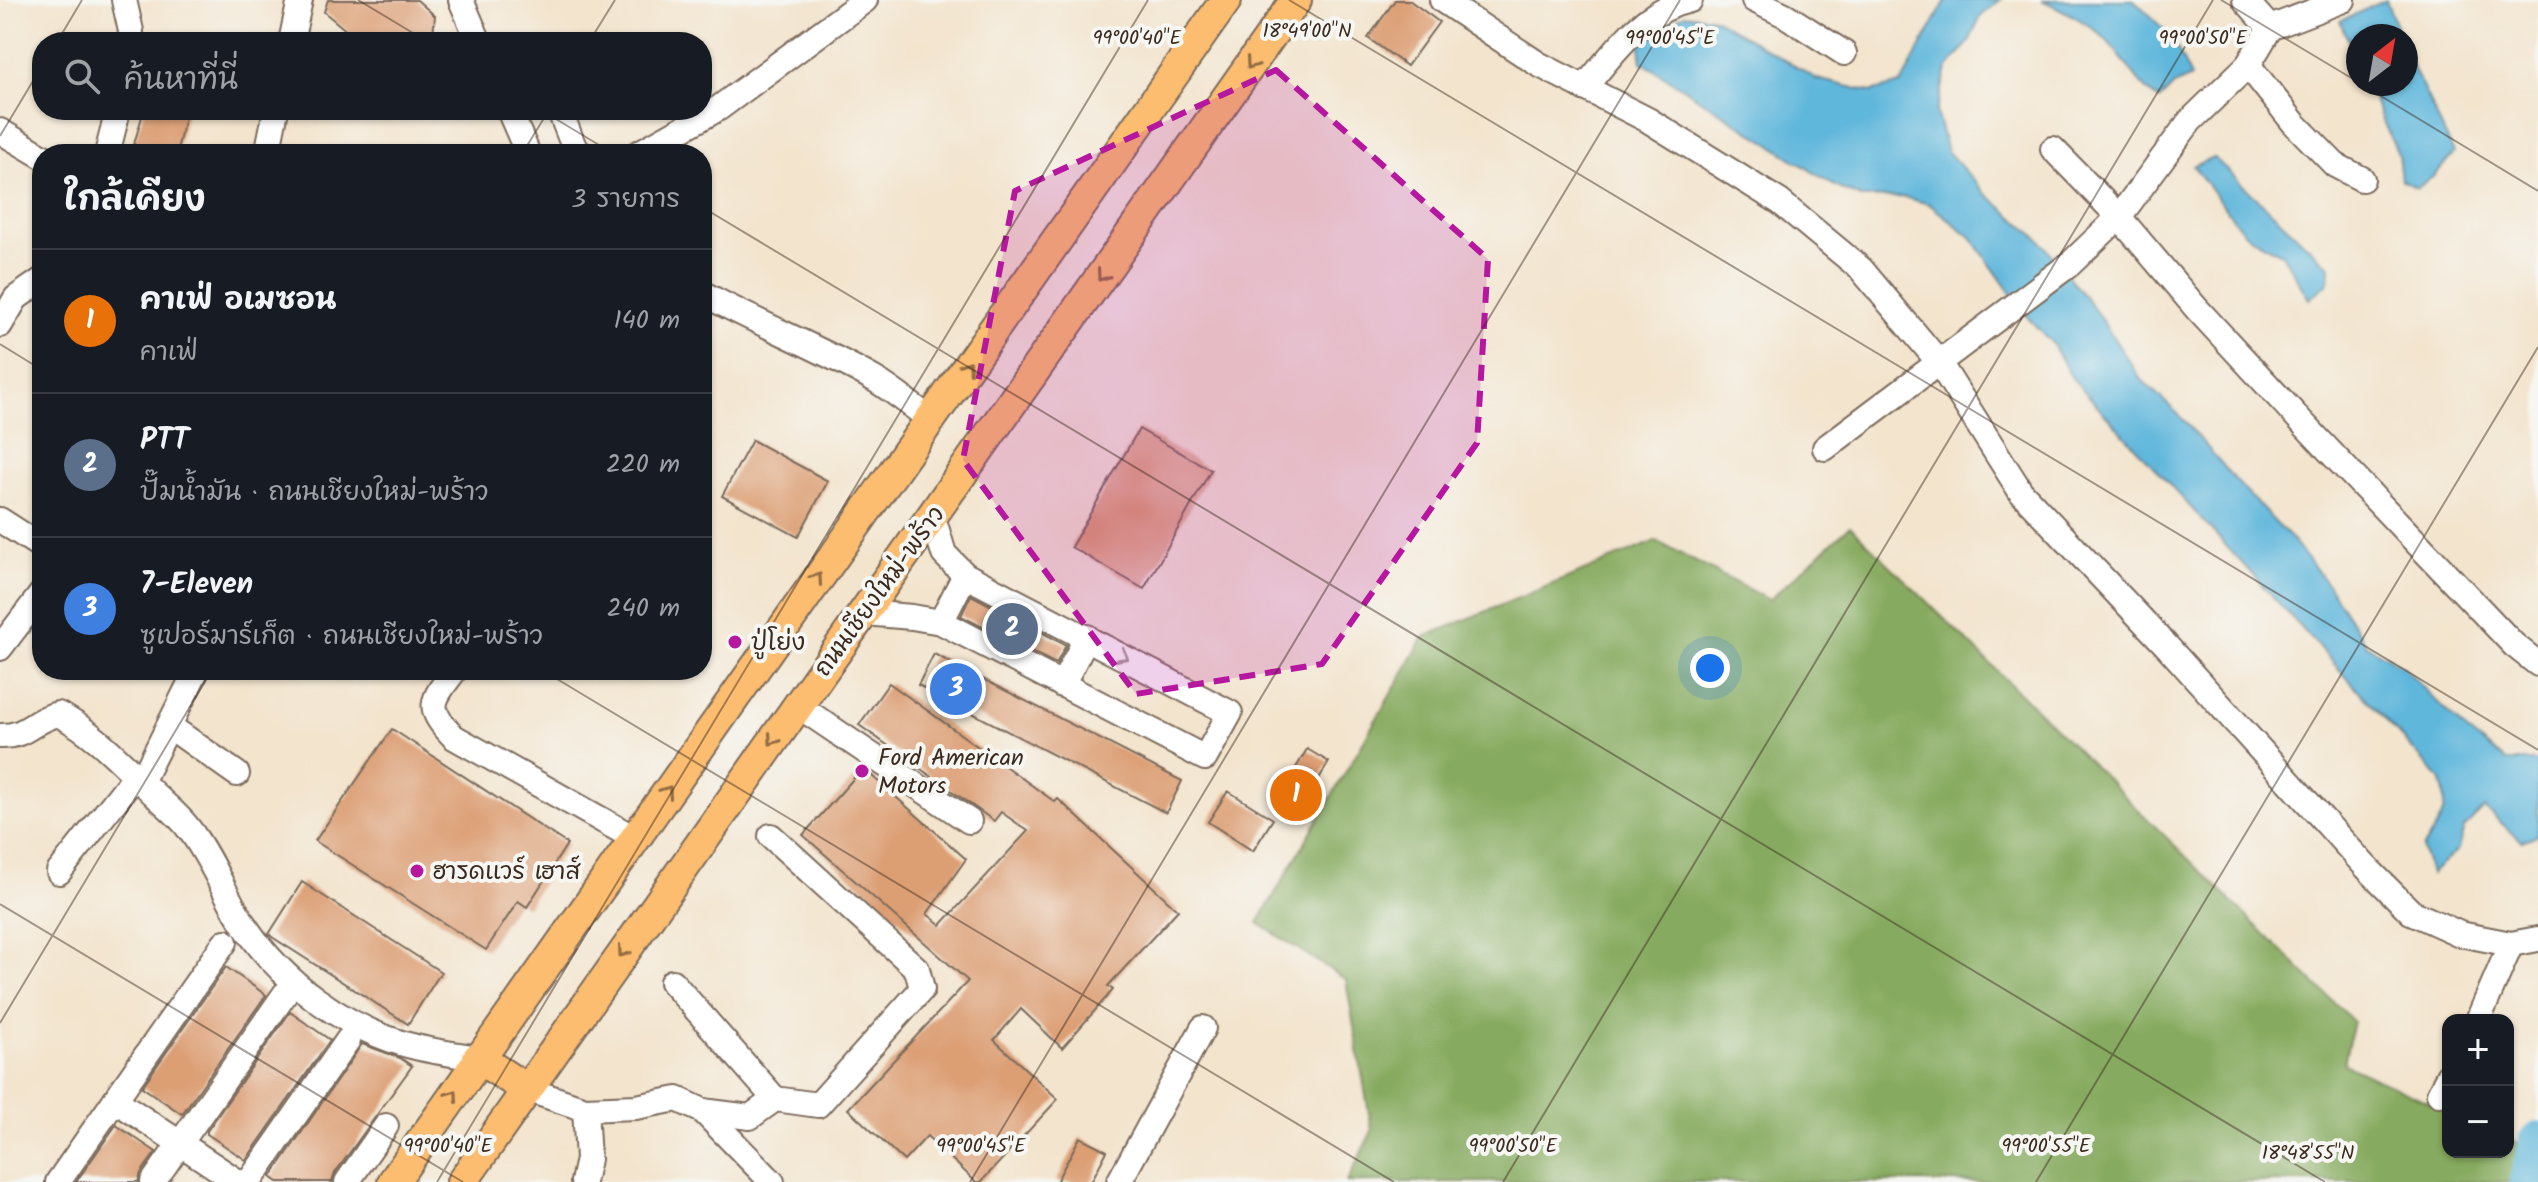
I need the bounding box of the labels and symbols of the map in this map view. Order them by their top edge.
text: 18°49'00"N [1263,16,1351,48]
text: 99°00'40"E [1093,23,1183,55]
text: 99°00'45"E [1625,23,1716,55]
text: 99°00'50"E [2159,23,2248,55]
north arrow [2346,24,2418,96]
one-way arrow [1246,55,1261,69]
one-way arrow [1097,268,1112,282]
one-way arrow [958,360,972,374]
street label: ถนนเชียงใหม่-พร้าว [805,498,956,686]
one-way arrow [808,573,822,587]
pin: 2 [986,599,1038,659]
place label: ปู่โย่ง [751,624,805,663]
marker: ปู่โย่ง [726,633,744,651]
one-way arrow [1114,646,1129,661]
your location [1690,648,1730,688]
pin: 3 [930,659,982,719]
one-way arrow [768,731,783,745]
place label: Ford American Motors [878,739,1024,806]
marker: Ford American Motors [853,762,871,780]
pin: 1 [1270,765,1322,825]
one-way arrow [658,785,672,799]
place label: ฮารดแวร์ เฮาส์ [433,853,581,892]
marker: ฮารดแวร์ เฮาส์ [408,862,426,880]
one-way arrow [618,944,633,958]
one-way arrow [443,1089,458,1103]
text: 99°00'40"E [404,1131,494,1163]
text: 99°00'45"E [936,1131,1027,1163]
text: 99°00'50"E [1469,1131,1558,1163]
text: 99°00'55"E [2002,1131,2092,1163]
text: 18°48'55"N [2262,1138,2354,1170]

